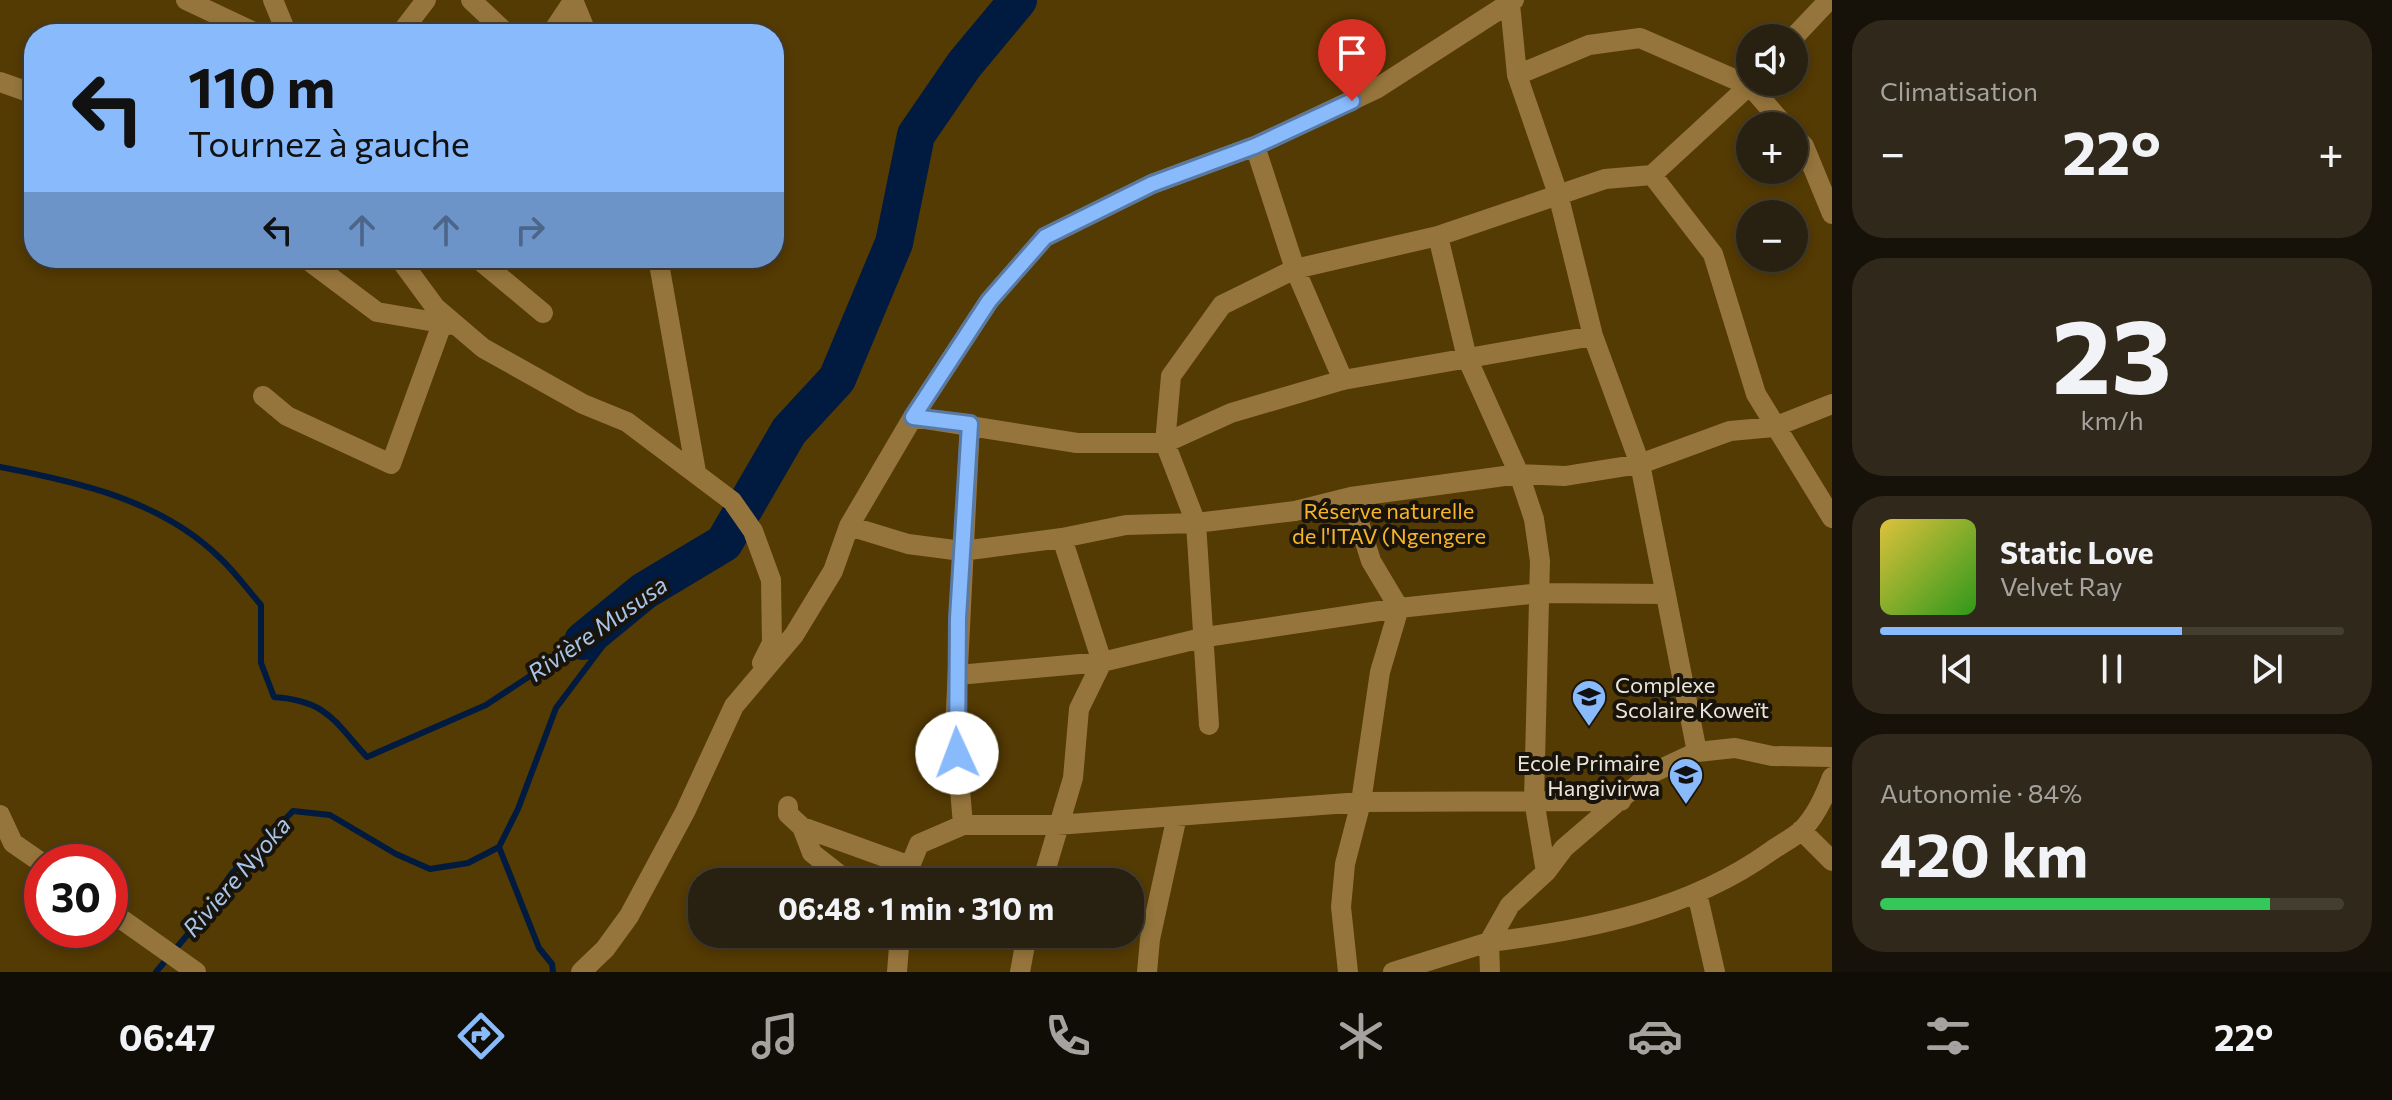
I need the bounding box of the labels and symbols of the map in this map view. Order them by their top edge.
pin [1318,19,1386,101]
park label: Réserve naturelle de l'ITAV (Ngengere [1292,497,1486,549]
water label: Rivière Mususa [522,569,672,687]
place label: Complexe Scolaire Koweït [1615,671,1769,723]
school or university icon: Complexe Scolaire Koweït [1570,678,1608,728]
position arrow [915,711,999,795]
place label: Ecole Primaire Hangivirwa [1517,749,1660,801]
school or university icon: Ecole Primaire Hangivirwa [1667,756,1705,806]
water label: Riviere Nyoka [176,810,296,942]
speed limit sign: 30 [24,844,128,948]

